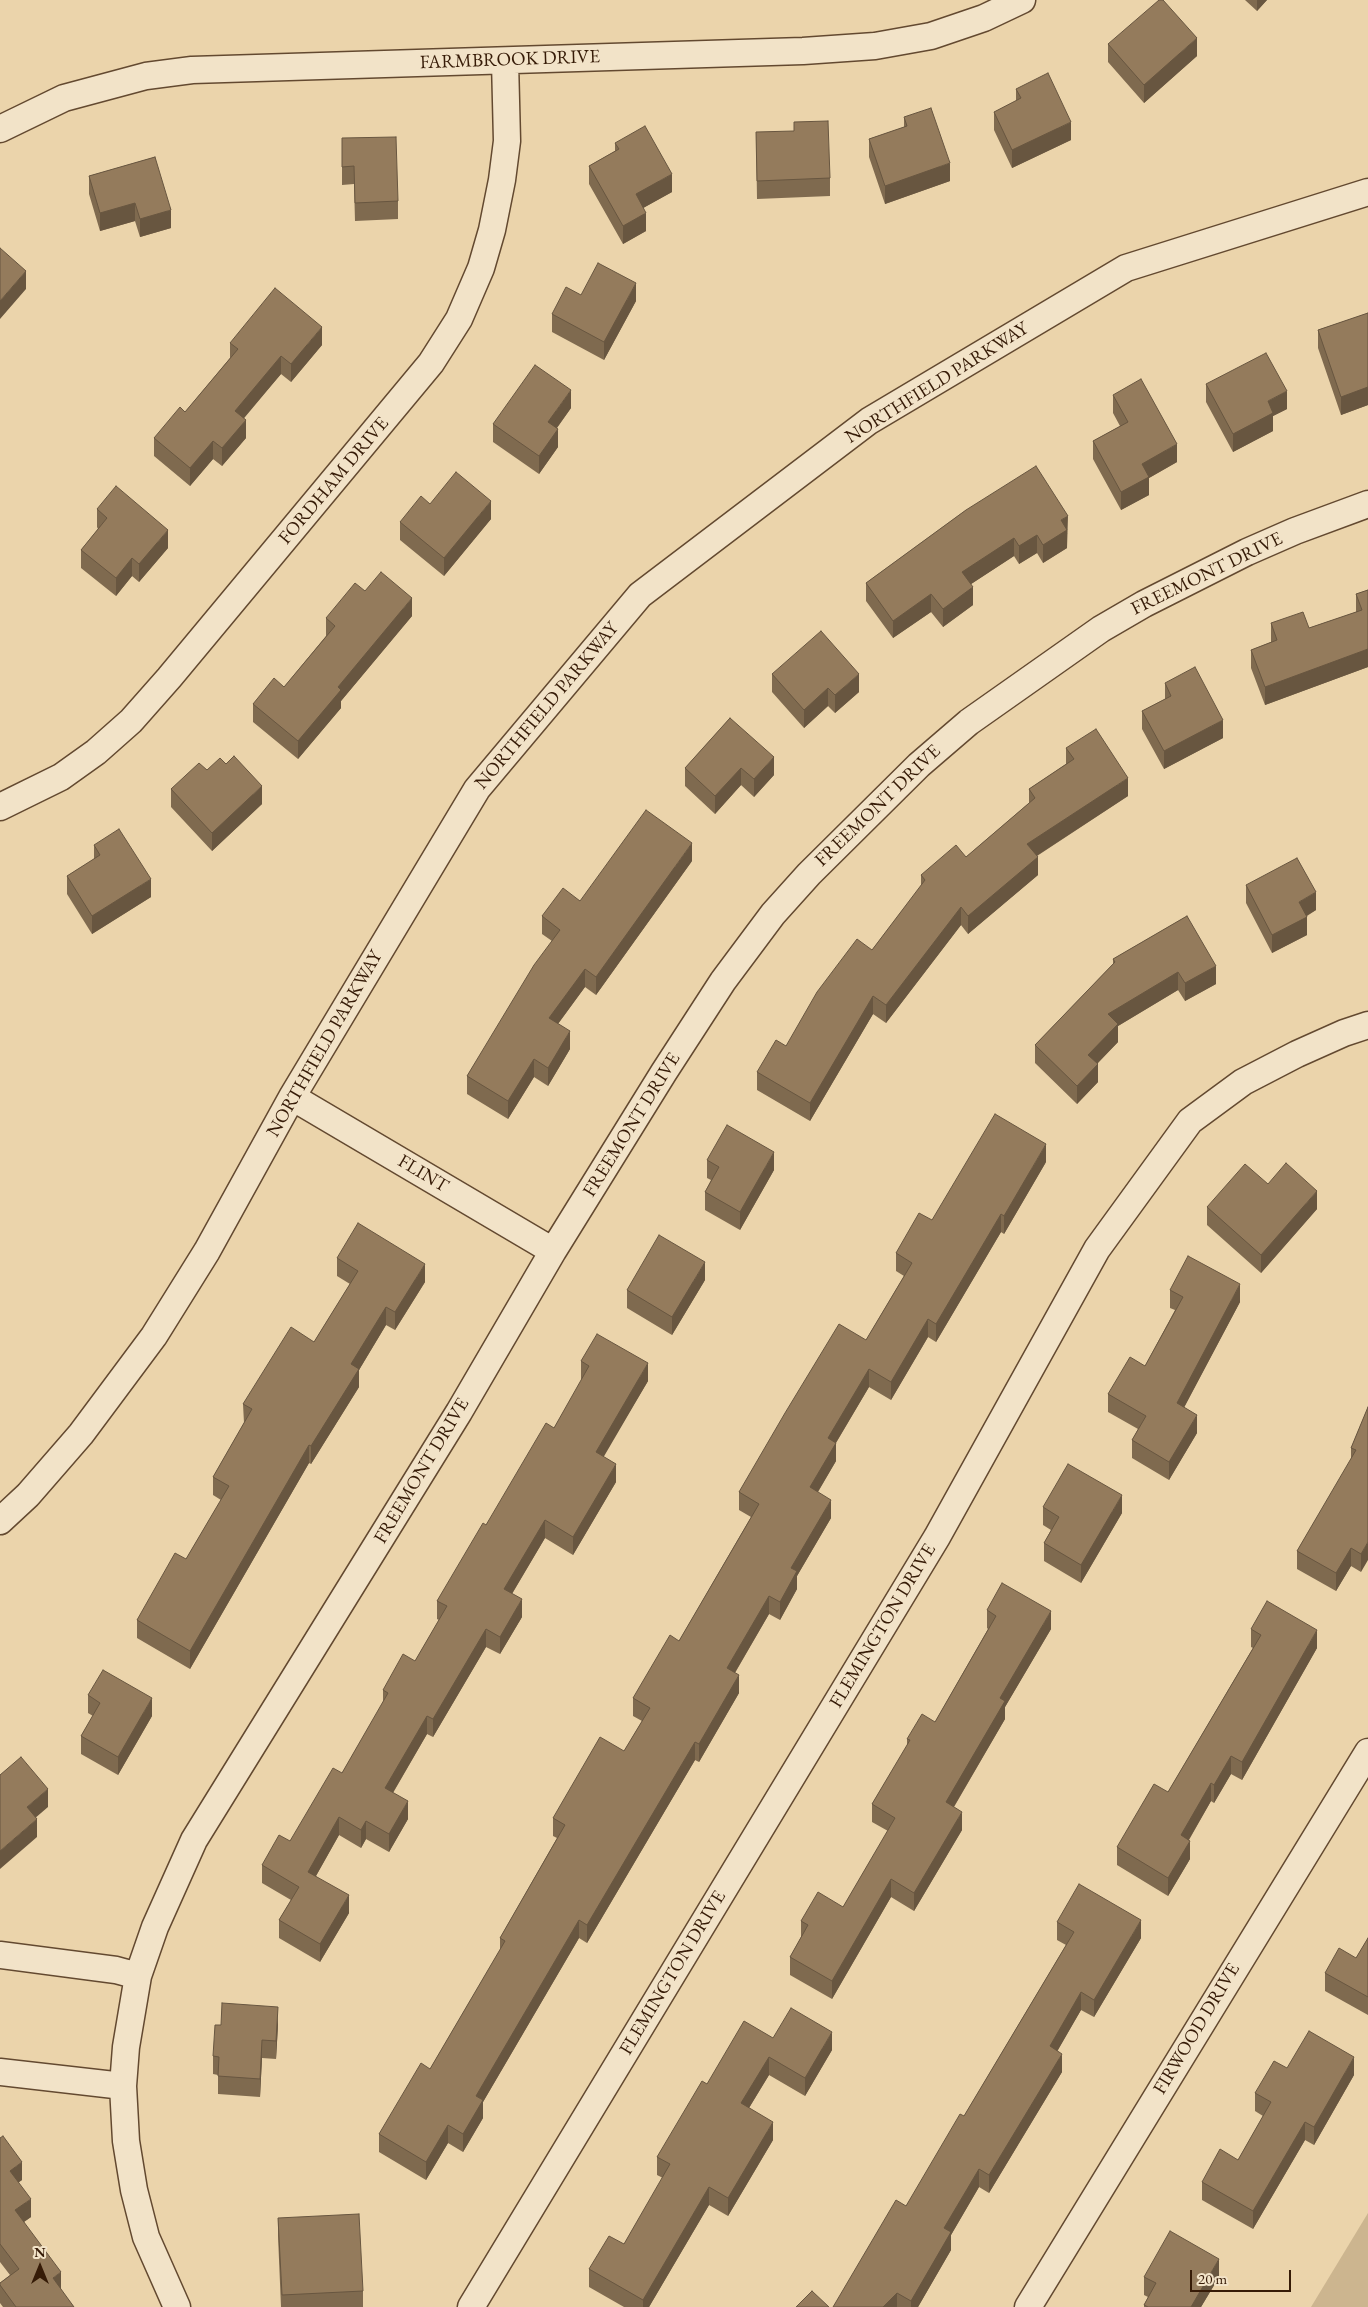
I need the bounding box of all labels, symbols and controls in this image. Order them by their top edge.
street label: FARMBROOK DRIVE [419,45,601,75]
street label: NORTHFIELD PARKWAY [841,317,1033,449]
street label: FORDHAM DRIVE [274,413,394,549]
street label: FREEMONT DRIVE [1128,527,1286,621]
street label: NORTHFIELD PARKWAY [470,618,624,794]
street label: FREEMONT DRIVE [810,740,946,872]
street label: NORTHFIELD PARKWAY [262,947,388,1141]
street label: FREEMONT DRIVE [578,1049,686,1201]
street label: FLINT [394,1150,452,1198]
street label: FREEMONT DRIVE [370,1394,474,1548]
street label: FLEMINGTON DRIVE [825,1540,941,1712]
street label: FLEMINGTON DRIVE [615,1887,731,2059]
street label: FIRWOOD DRIVE [1149,1959,1245,2099]
north arrow [15,2242,65,2292]
text: N [34,2243,46,2261]
scale bar [1193,2260,1294,2292]
text: 20 m [1198,2269,1227,2288]

